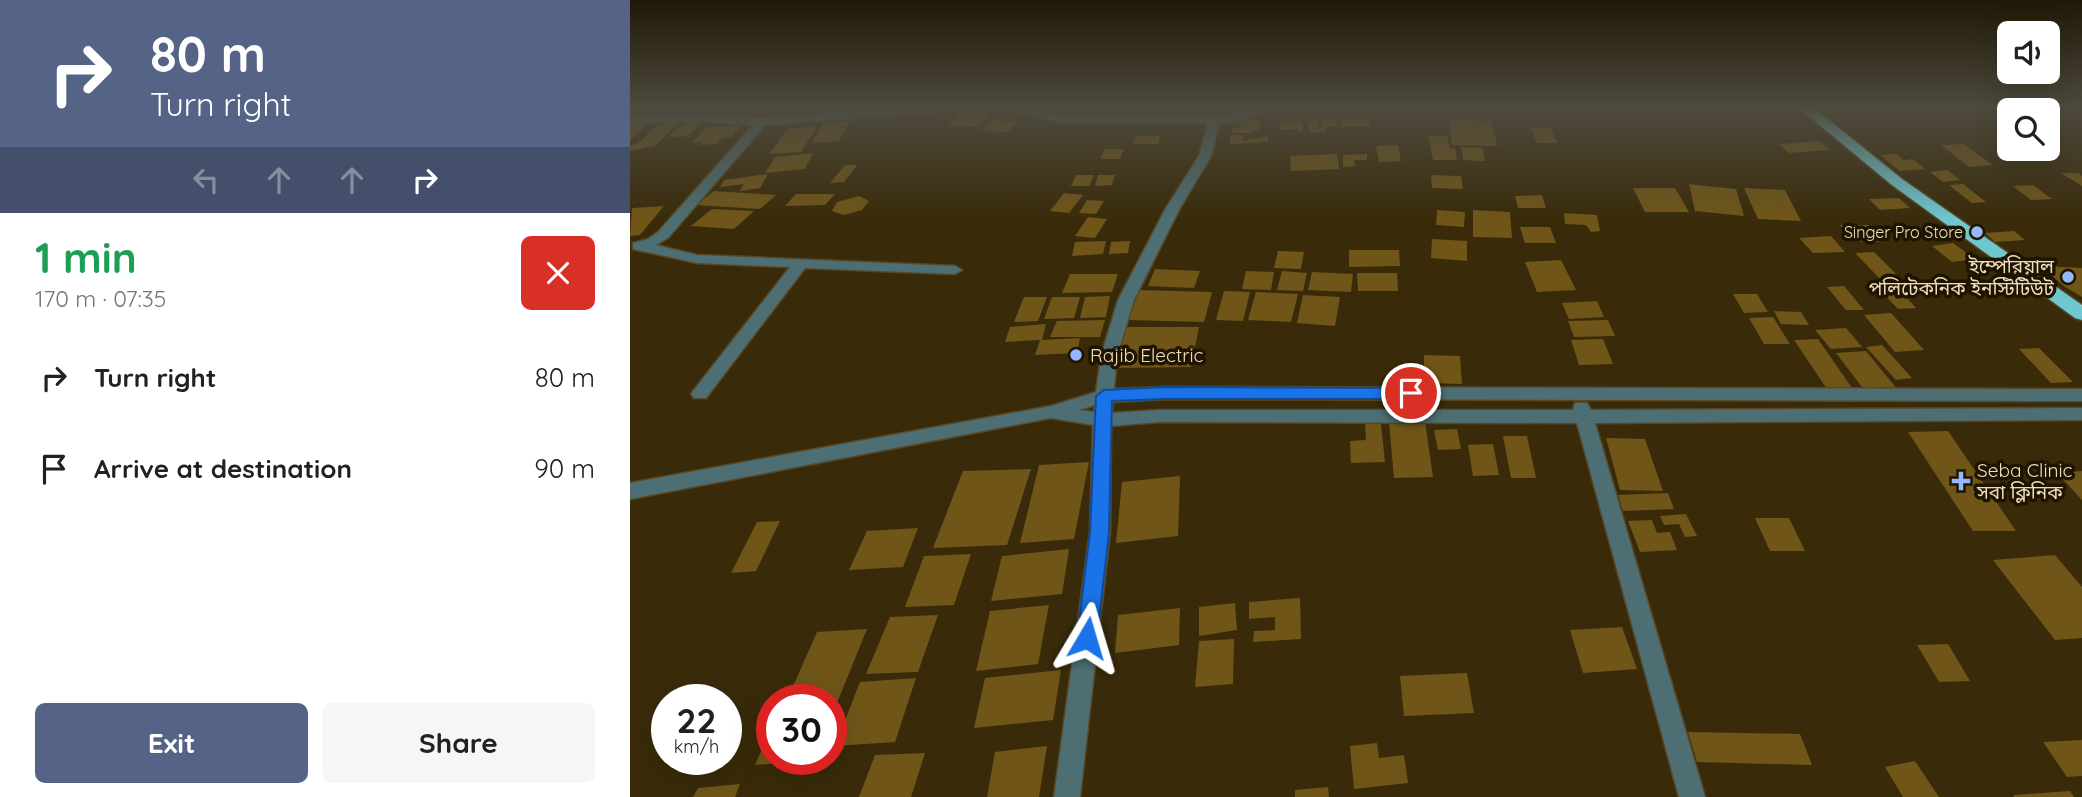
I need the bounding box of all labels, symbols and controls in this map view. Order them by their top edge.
map controls [1997,21,2060,161]
button: sound [1997,21,2060,84]
text: 80 m [150,23,266,84]
icon: right [35,28,126,119]
text: Turn right [150,84,291,124]
button: search [1997,98,2060,161]
icon: left [187,161,225,199]
icon: ahead [260,161,298,199]
icon: ahead [333,161,371,199]
icon: right [406,161,444,199]
place label: Singer Pro Store [1844,222,1963,242]
marker: Singer Pro Store [1969,224,1985,240]
text: 1 min [35,231,137,284]
button: close [521,236,595,310]
place label: ইম্পেরিয়াল পলিটেকনিক ইনস্টিটিউট [1869,254,2055,300]
marker: ইম্পেরিয়াল পলিটেকনিক ইনস্টিটিউট [2060,269,2076,285]
text: 170 m · 07:35 [35,284,166,313]
place label: Rajib Electric [1090,343,1204,367]
marker: Rajib Electric [1068,347,1084,363]
icon: right [35,359,73,397]
text: Turn right [94,361,216,394]
text: 80 m [535,361,595,394]
pin [1381,363,1441,423]
icon: arrive [1392,374,1430,412]
icon: arrive [35,450,73,488]
text: Arrive at destination [94,452,352,485]
text: 90 m [534,452,595,485]
place label: Seba Clinic সবা ক্লিনিক [1976,458,2073,504]
marker: Seba Clinic সবা ক্লিনিক [1951,471,1971,491]
position arrow [1050,601,1124,675]
speed limit sign: 30 [756,684,847,775]
text: 22 [677,698,716,742]
button: Exit [35,703,308,783]
button: Share [322,703,595,783]
text: km/h [674,735,719,758]

